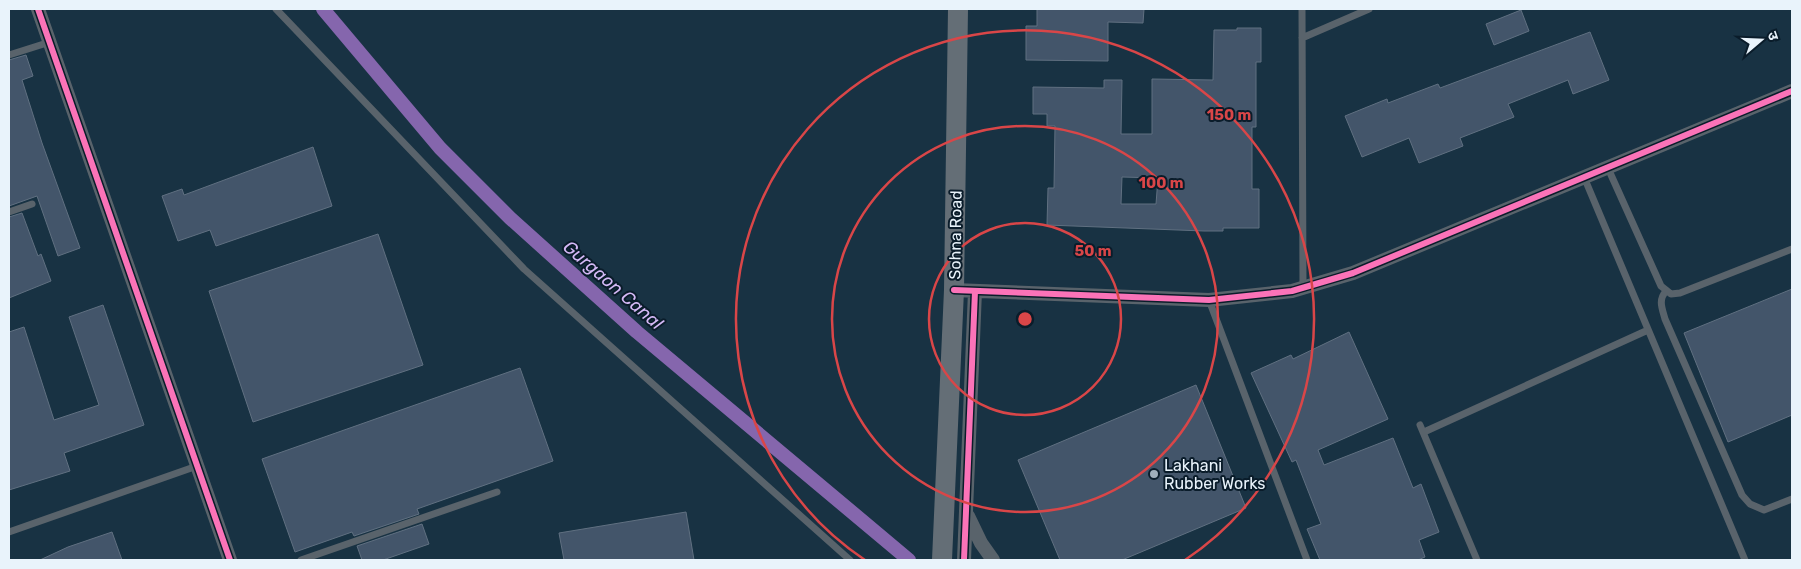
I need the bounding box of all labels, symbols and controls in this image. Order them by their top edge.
north arrow [1736,15,1786,65]
text: उ [1763,29,1782,43]
text: 150 m [1207,106,1251,124]
text: 100 m [1139,174,1183,192]
street label: Sohna Road [945,190,966,280]
water label: Gurgaon Canal [559,236,668,335]
text: 50 m [1075,242,1111,260]
centre of rings [1016,310,1034,328]
place label: Lakhani Rubber Works [1164,456,1266,493]
marker: Lakhani Rubber Works [1148,468,1160,480]

